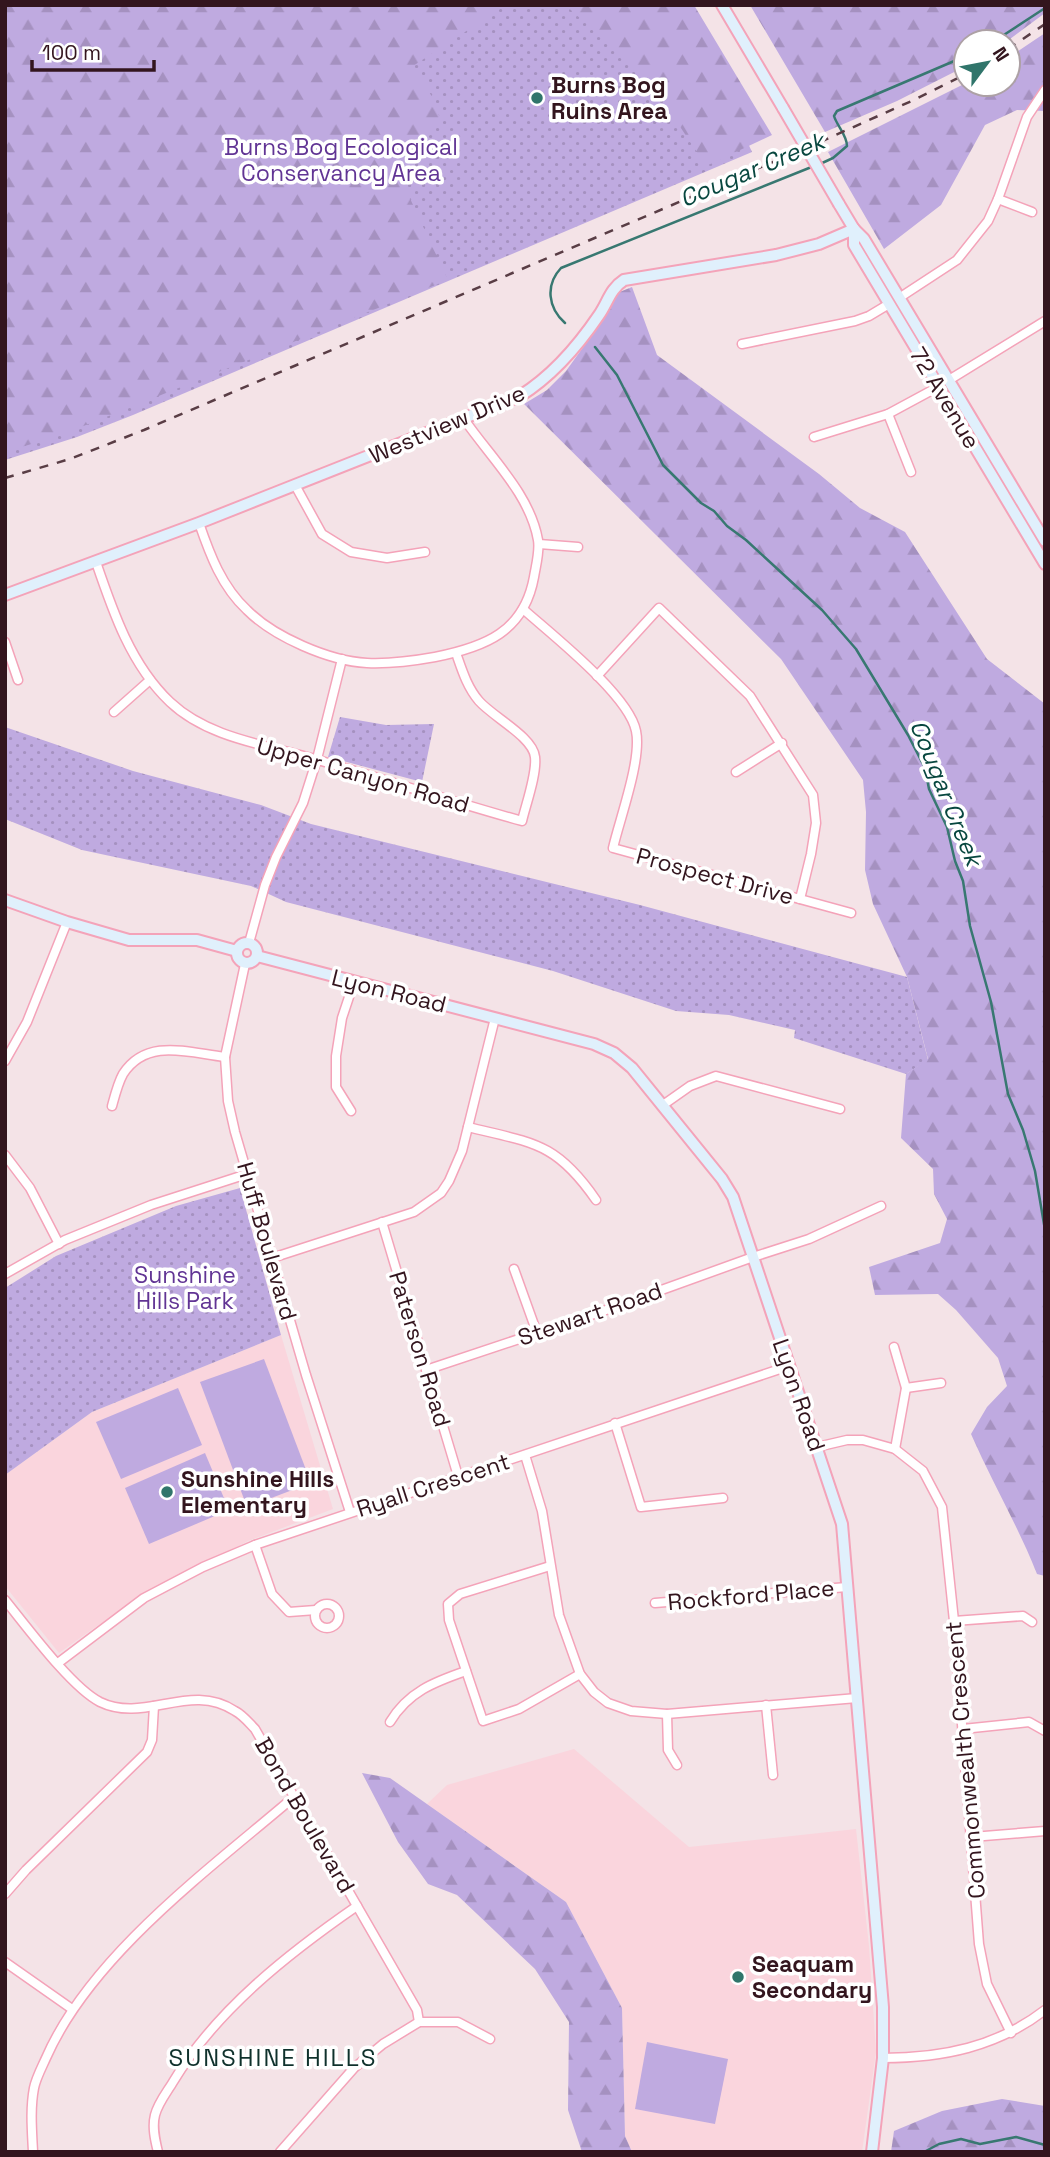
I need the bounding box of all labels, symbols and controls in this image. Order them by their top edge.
scale bar [32,28,154,72]
north arrow [952,28,1022,98]
text: 100 m [42,39,101,66]
text: N [987,42,1015,66]
place label: Burns Bog Ruins Area [551,70,667,126]
marker: Burns Bog Ruins Area [529,90,545,106]
water label: Cougar Creek [675,124,832,214]
park label: Burns Bog Ecological Conservancy Area [224,132,458,188]
street label: 72 Avenue [903,342,987,454]
street label: Westview Drive [364,378,530,470]
water label: Cougar Creek [903,715,991,873]
street label: Upper Canyon Road [253,730,473,820]
street label: Prospect Drive [633,841,797,911]
street label: Lyon Road [329,962,449,1020]
street label: Huff Boulevard [230,1158,304,1324]
park label: Sunshine Hills Park [134,1260,236,1316]
street label: Paterson Road [382,1268,458,1430]
street label: Stewart Road [514,1275,666,1353]
street label: Lyon Road [766,1335,832,1455]
street label: Ryall Crescent [353,1446,513,1524]
place label: Sunshine Hills Elementary [181,1464,334,1520]
marker: Sunshine Hills Elementary [159,1484,175,1500]
street label: Rockford Place [666,1573,836,1617]
street label: Commonwealth Crescent [938,1620,992,1900]
street label: Bond Boulevard [248,1732,362,1898]
place label: Seaquam Secondary [752,1949,872,2005]
marker: Seaquam Secondary [730,1969,746,1985]
district label: SUNSHINE HILLS [168,2042,378,2073]

